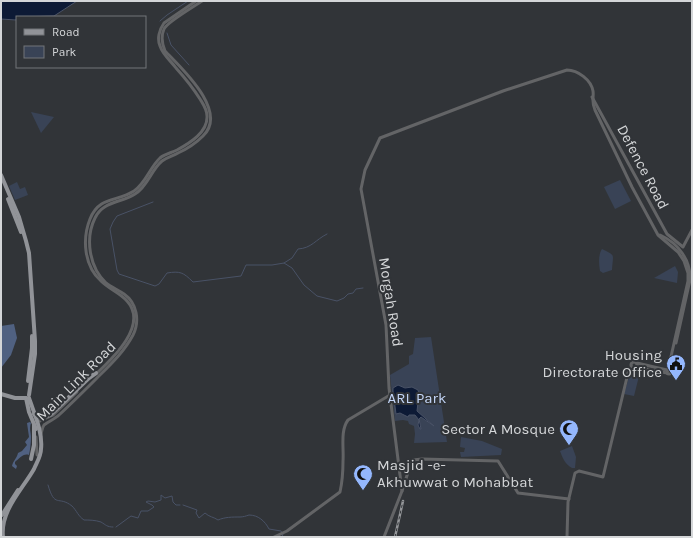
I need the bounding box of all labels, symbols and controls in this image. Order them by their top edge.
legend [16,16,146,68]
text: Road [52,25,80,39]
text: Park [52,45,77,59]
street label: Defence Road [613,122,673,212]
street label: Morgah Road [375,256,407,348]
street label: Main Link Road [32,337,120,425]
place label: Housing Directorate Office [542,346,663,381]
public building icon: Housing Directorate Office [665,353,687,381]
park label: ARL Park [388,389,446,407]
mosque icon: Sector A Mosque [558,418,580,446]
place label: Sector A Mosque [441,420,555,438]
place label: Masjid -e- Akhuwwat o Mohabbat [377,456,533,491]
mosque icon: Masjid -e- Akhuwwat o Mohabbat [352,463,374,491]

